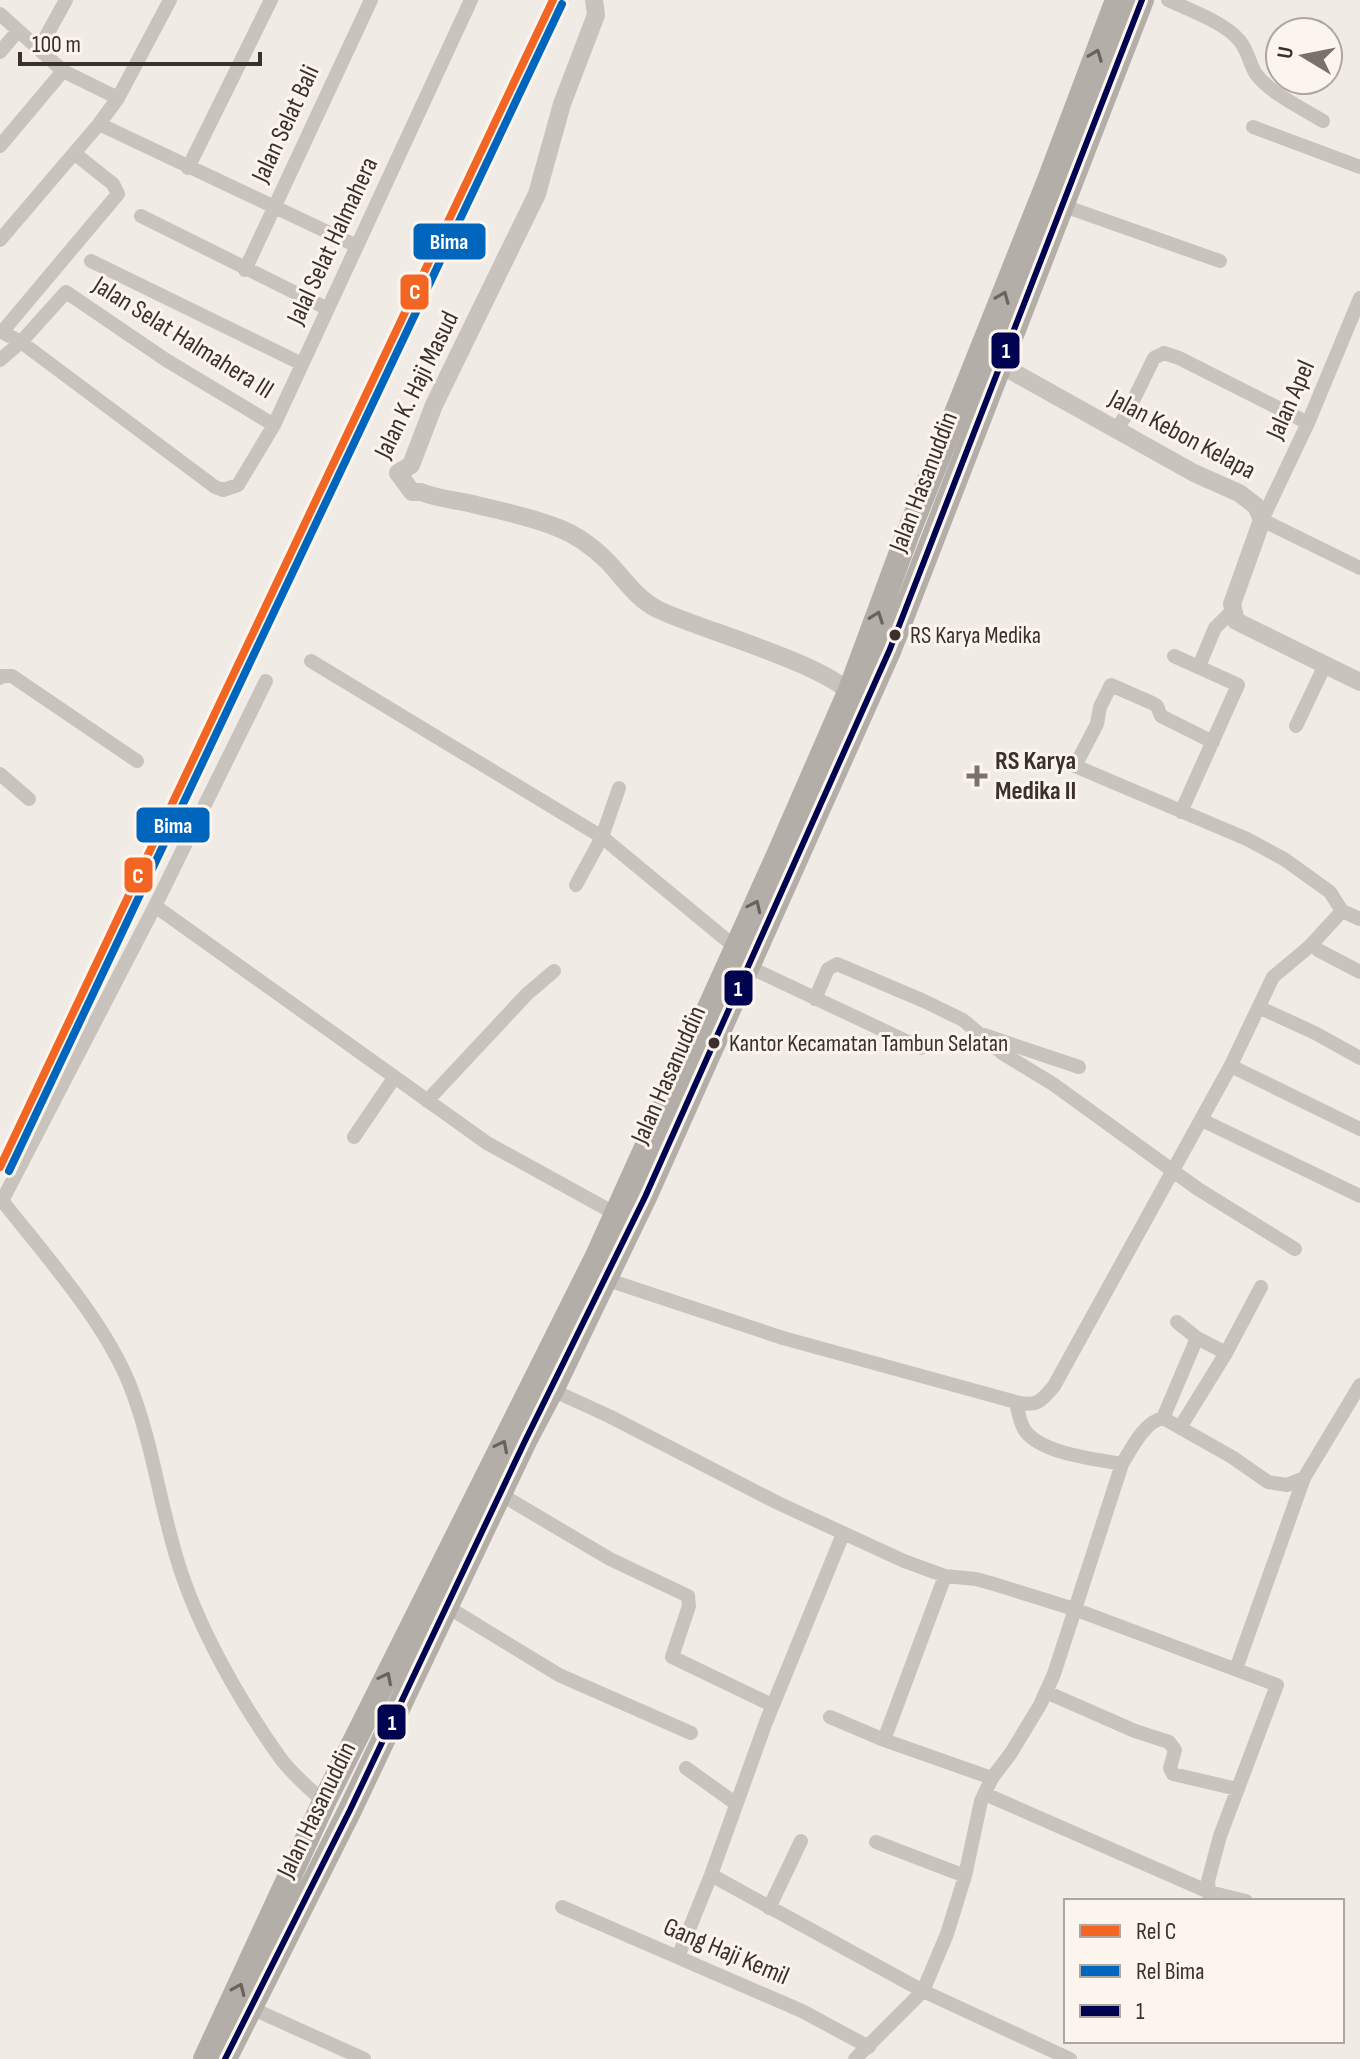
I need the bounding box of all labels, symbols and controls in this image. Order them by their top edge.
scale bar [20,16,260,66]
north arrow [1264,16,1344,96]
text: 100 m [32,30,81,59]
text: U [1271,45,1300,61]
one-way arrow [1086,48,1103,62]
street label: Jalan Selat Bali [245,60,327,188]
street label: Jalal Selat Halmahera [280,152,385,330]
line badge: Bima [412,222,487,261]
text: Bima [430,229,468,256]
street label: Jalan Selat Halmahera III [86,269,279,406]
line badge: C [399,273,430,311]
text: C [409,279,421,306]
one-way arrow [993,291,1010,305]
street label: Jalan K. Haji Masud [368,306,466,465]
line badge: 1 [990,331,1021,370]
text: 1 [1002,338,1011,365]
street label: Jalan Apel [1260,356,1322,445]
street label: Jalan Kebon Kelapa [1103,383,1261,487]
street label: Jalan Hasanuddin [883,408,965,557]
one-way arrow [867,611,884,625]
place label: RS Karya Medika [910,621,1041,650]
marker: RS Karya Medika [887,627,903,643]
place label: RS Karya Medika II [995,746,1076,807]
marker: RS Karya Medika II [966,765,988,787]
line badge: Bima [135,806,211,844]
text: Bima [154,813,192,840]
line badge: C [123,856,154,894]
text: C [132,863,144,890]
one-way arrow [745,899,761,914]
line badge: 1 [723,969,754,1007]
text: 1 [734,976,743,1003]
street label: Jalan Hasanuddin [624,1001,713,1150]
place label: Kantor Kecamatan Tambun Selatan [729,1029,1008,1058]
marker: Kantor Kecamatan Tambun Selatan [706,1035,722,1051]
one-way arrow [493,1439,508,1454]
one-way arrow [376,1671,392,1686]
line badge: 1 [376,1703,407,1741]
text: 1 [388,1710,397,1737]
street label: Jalan Hasanuddin [270,1737,363,1884]
legend [1064,1899,1344,2043]
street label: Gang Haji Kemil [659,1912,793,1992]
text: Rel C [1136,1917,1176,1946]
text: Rel Bima [1136,1957,1205,1986]
one-way arrow [229,1983,245,1997]
text: 1 [1136,1997,1145,2026]

